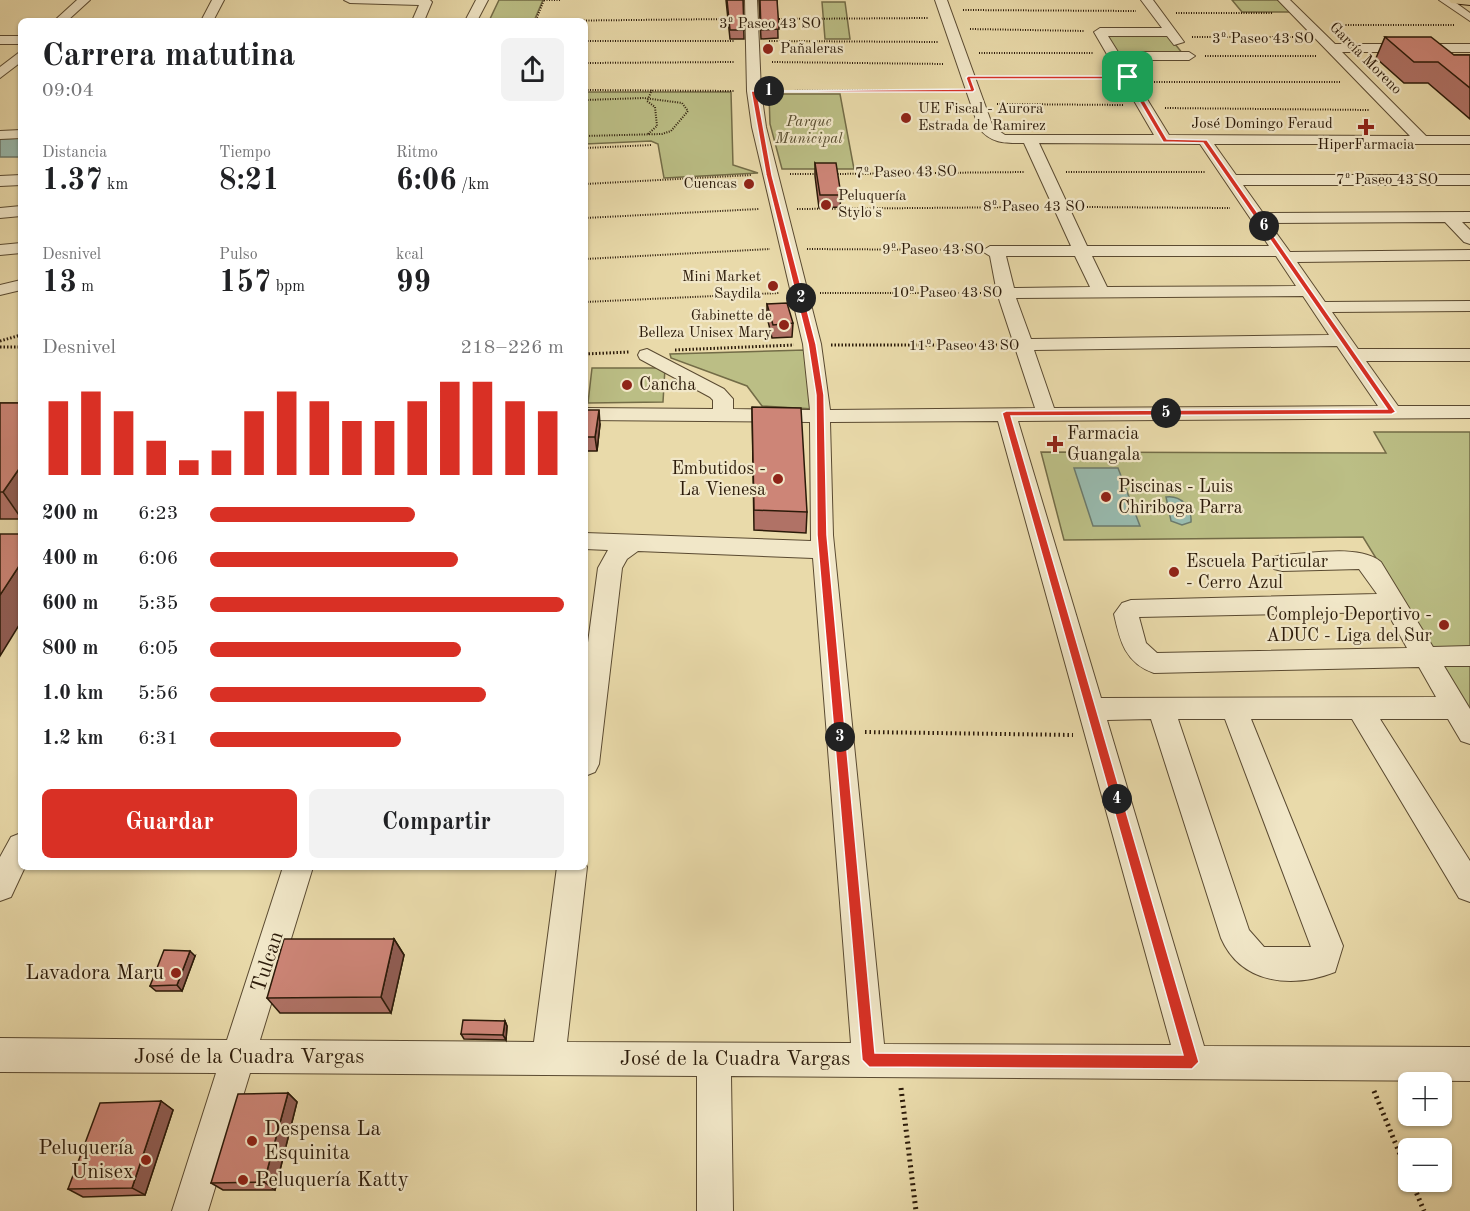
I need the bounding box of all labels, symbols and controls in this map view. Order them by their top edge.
street label: 3º Paseo 43 SO [719,17,821,32]
street label: García Moreno [1326,20,1404,98]
street label: 3º Paseo 43 SO [1212,32,1314,47]
button: share [501,38,564,101]
text: Carrera matutina [42,40,295,73]
marker: Pañaleras [761,42,775,56]
place label: Pañaleras [780,42,843,57]
pin [1102,51,1153,102]
icon: arrive [1111,60,1144,93]
pin: 1 [754,76,784,106]
text: 09:04 [42,81,94,101]
text: 1 [764,83,774,99]
place label: UE Fiscal - Aurora Estrada de Ramirez [918,102,1046,134]
marker: UE Fiscal - Aurora Estrada de Ramirez [899,111,913,125]
park label: Parque Municipal [774,115,843,147]
street label: José Domingo Feraud [1191,117,1333,132]
marker: HiperFarmacia [1359,120,1373,134]
place label: HiperFarmacia [1318,138,1415,153]
text: Distancia [42,145,107,161]
text: Tiempo [219,145,271,161]
text: Ritmo [396,145,438,161]
street label: 7º Paseo 43 SO [855,165,957,181]
text: 1.37 [42,166,103,196]
text: 8:21 [219,166,280,196]
text: 6:06 [396,166,457,196]
street label: 7º Paseo 43 SO [1336,173,1438,188]
text: km [103,177,128,193]
text: /km [457,177,489,193]
place label: Cuencas [683,177,737,192]
marker: Cuencas [742,177,756,191]
place label: Peluquería Stylo's [838,189,907,221]
marker: Peluquería Stylo's [819,198,833,212]
street label: 8º Paseo 43 SO [983,200,1085,215]
pin: 6 [1249,211,1279,241]
text: 6 [1259,218,1269,234]
street label: 9º Paseo 43 SO [882,243,984,258]
text: Desnivel [42,247,101,263]
text: Pulso [219,247,258,263]
text: kcal [396,247,424,263]
text: 13 [42,268,77,298]
text: 157 [219,268,271,298]
text: 99 [396,268,431,298]
place label: Mini Market Saydila [682,270,762,302]
text: m [77,279,94,295]
text: bpm [271,279,305,295]
marker: Mini Market Saydila [766,279,780,293]
pin: 2 [786,283,816,313]
street label: 10º Paseo 43 SO [892,286,1002,301]
text: 2 [796,290,806,306]
place label: Gabinette de Belleza Unisex Mary [638,309,772,341]
marker: Gabinette de Belleza Unisex Mary [777,318,791,332]
text: Desnivel [42,338,116,358]
text: 218–226 m [461,338,564,358]
street label: 11º Paseo 43 SO [909,339,1019,354]
place label: Cancha [639,376,696,394]
marker: Cancha [620,378,634,392]
pin: 5 [1151,398,1181,428]
text: 5 [1161,405,1171,421]
place label: Farmacia Guangala [1067,425,1141,464]
marker: Farmacia Guangala [1048,437,1062,451]
place label: Embutidos - La Vienesa [671,460,766,499]
marker: Embutidos - La Vienesa [771,472,785,486]
place label: Piscinas - Luis Chiriboga Parra [1118,478,1243,517]
marker: Piscinas - Luis Chiriboga Parra [1099,490,1113,504]
text: 200 m [42,504,98,524]
text: 6:23 [138,504,178,524]
text: 400 m [42,549,98,569]
text: 6:06 [138,549,178,569]
place label: Escuela Particular - Cerro Azul [1186,553,1329,592]
marker: Escuela Particular - Cerro Azul [1167,565,1181,579]
text: 600 m [42,594,98,614]
text: 5:35 [138,594,178,614]
place label: Complejo Deportivo - ADUC - Liga del Sur [1266,606,1433,645]
marker: Complejo Deportivo - ADUC - Liga del Sur [1437,618,1451,632]
text: 800 m [42,639,98,659]
text: 6:05 [138,639,178,659]
text: 1.0 km [42,684,104,704]
text: 5:56 [138,684,178,704]
pin: 3 [825,722,855,752]
text: 1.2 km [42,729,104,749]
text: 6:31 [138,729,178,749]
text: 3 [835,729,845,745]
pin: 4 [1102,784,1132,814]
button: Guardar [42,789,297,858]
button: Compartir [309,789,564,858]
text: 4 [1112,791,1122,807]
street label: Tulcan [248,929,288,995]
place label: Lavadora Maru [25,963,164,984]
marker: Lavadora Maru [169,966,183,980]
street label: José de la Cuadra Vargas [134,1047,364,1068]
street label: José de la Cuadra Vargas [620,1049,850,1070]
map controls [1398,1072,1452,1192]
button: + [1398,1072,1452,1126]
place label: Despensa La Esquinita [264,1119,381,1164]
marker: Despensa La Esquinita [245,1134,259,1148]
place label: Peluquería Unisex [38,1138,134,1183]
button: − [1398,1138,1452,1192]
marker: Peluquería Unisex [139,1153,153,1167]
place label: Peluquería Katty [255,1170,409,1191]
marker: Peluquería Katty [236,1173,250,1187]

